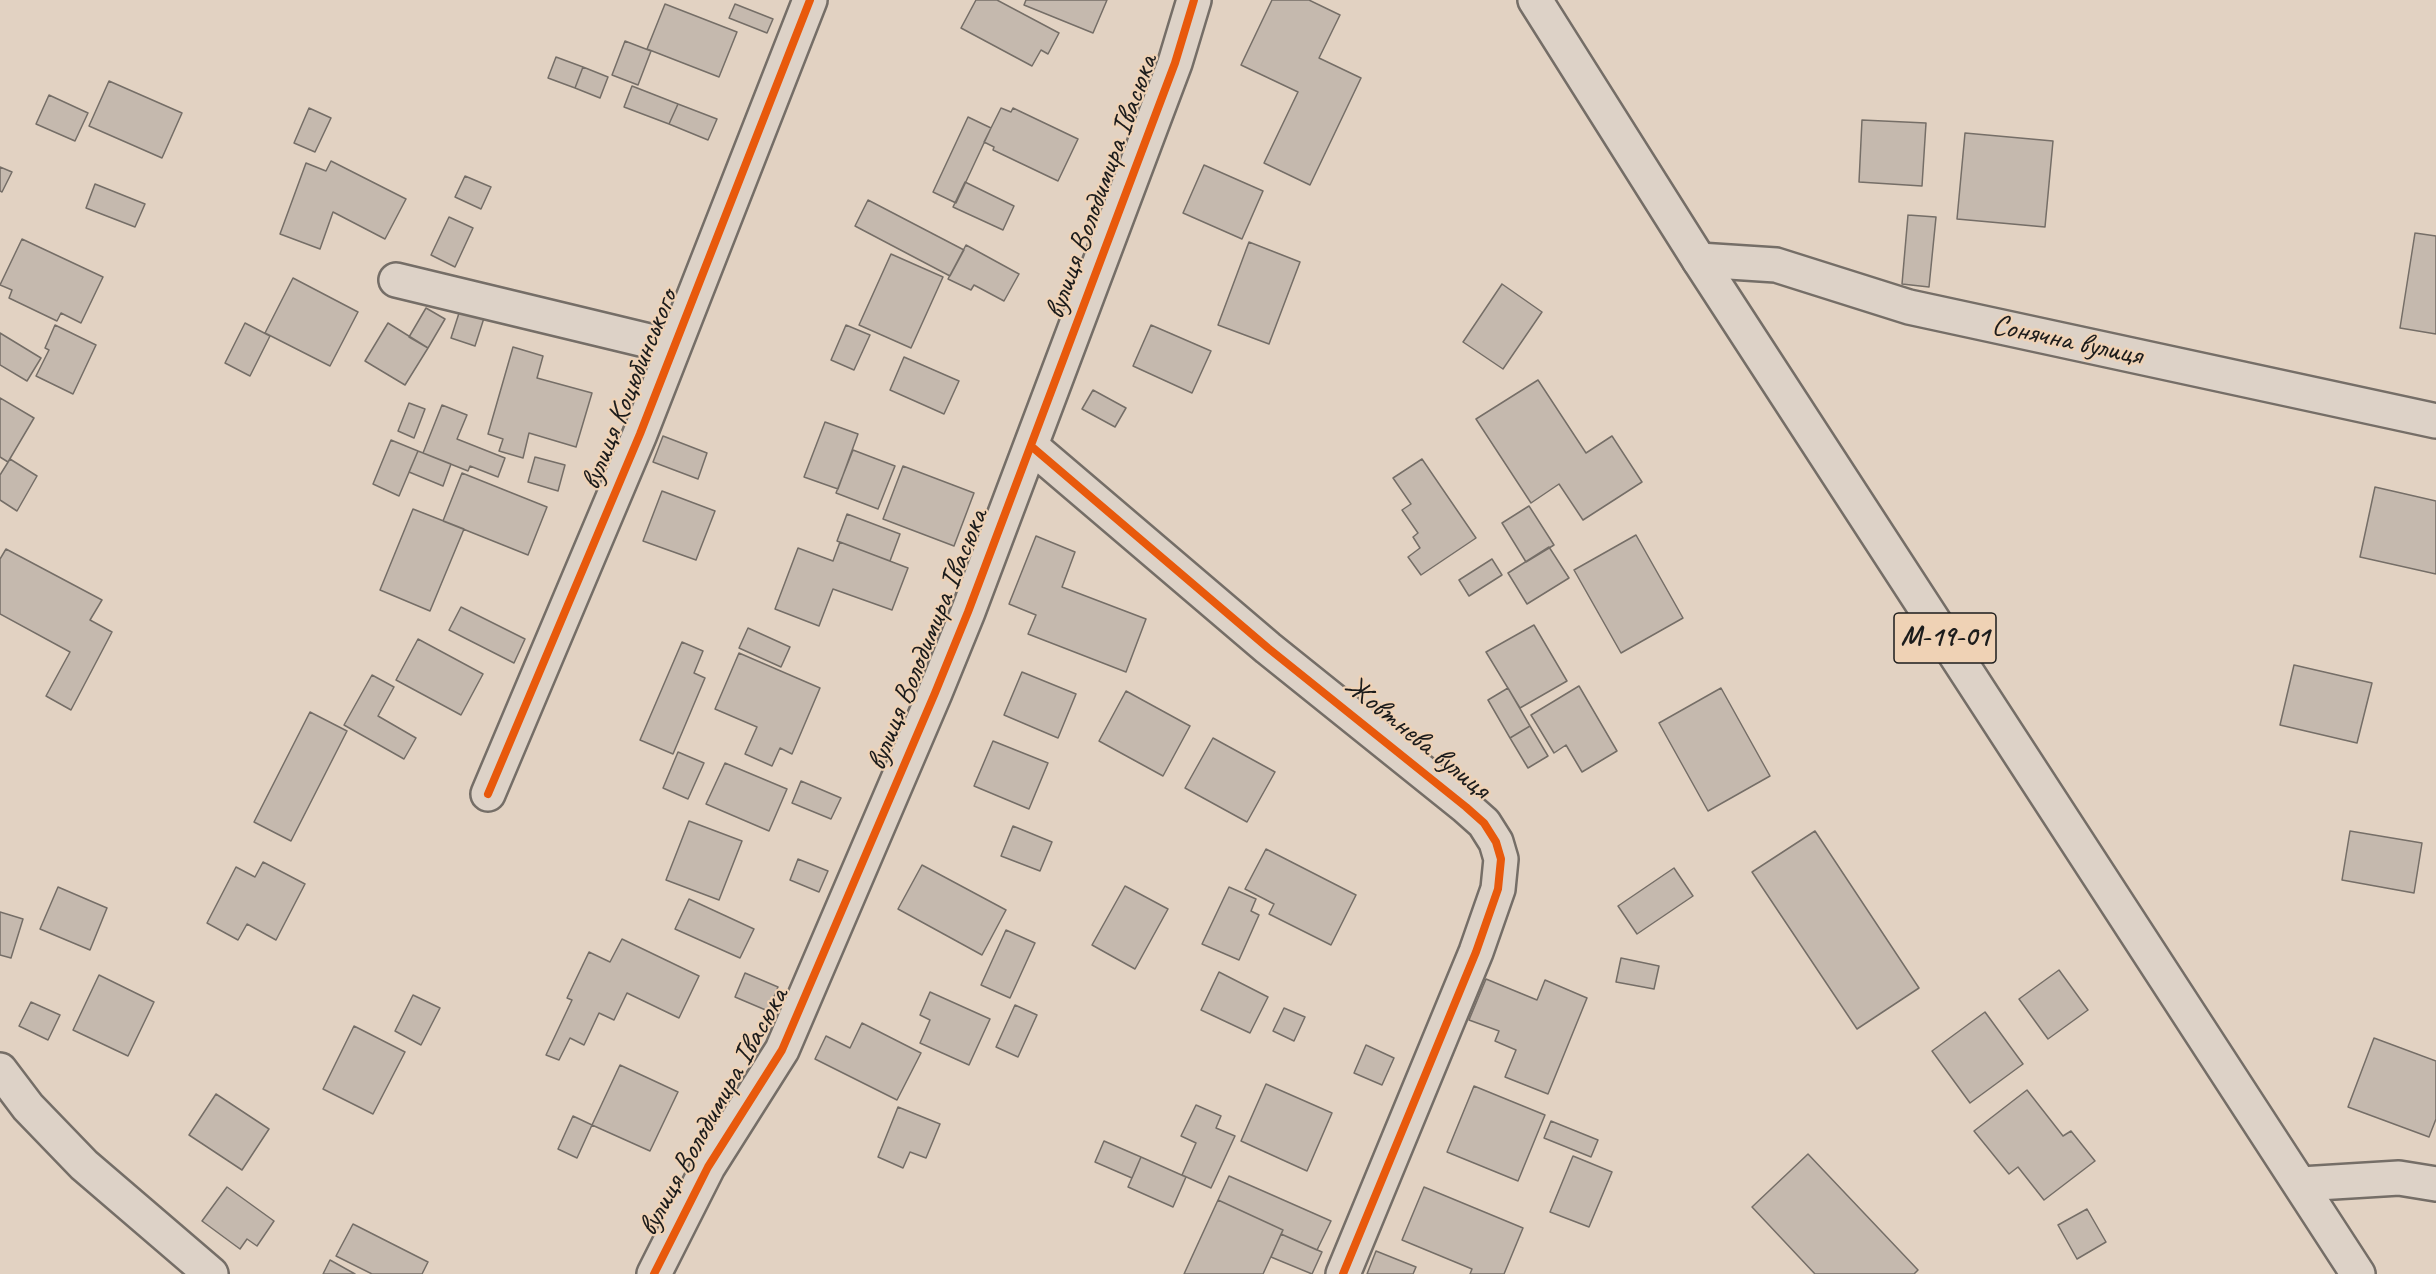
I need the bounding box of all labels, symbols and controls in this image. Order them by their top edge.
street label: вулиця Володимира Івасюка [1038,50,1166,324]
street label: вулиця Коцюбинського [573,285,687,495]
street label: Сонячна вулиця [1989,308,2145,374]
street label: вулиця Володимира Івасюка [859,504,997,776]
road number: М-19-01 [1894,613,1996,663]
street label: Жовтнева вулиця [1337,668,1497,808]
street label: вулиця Володимира Івасюка [631,982,797,1242]

